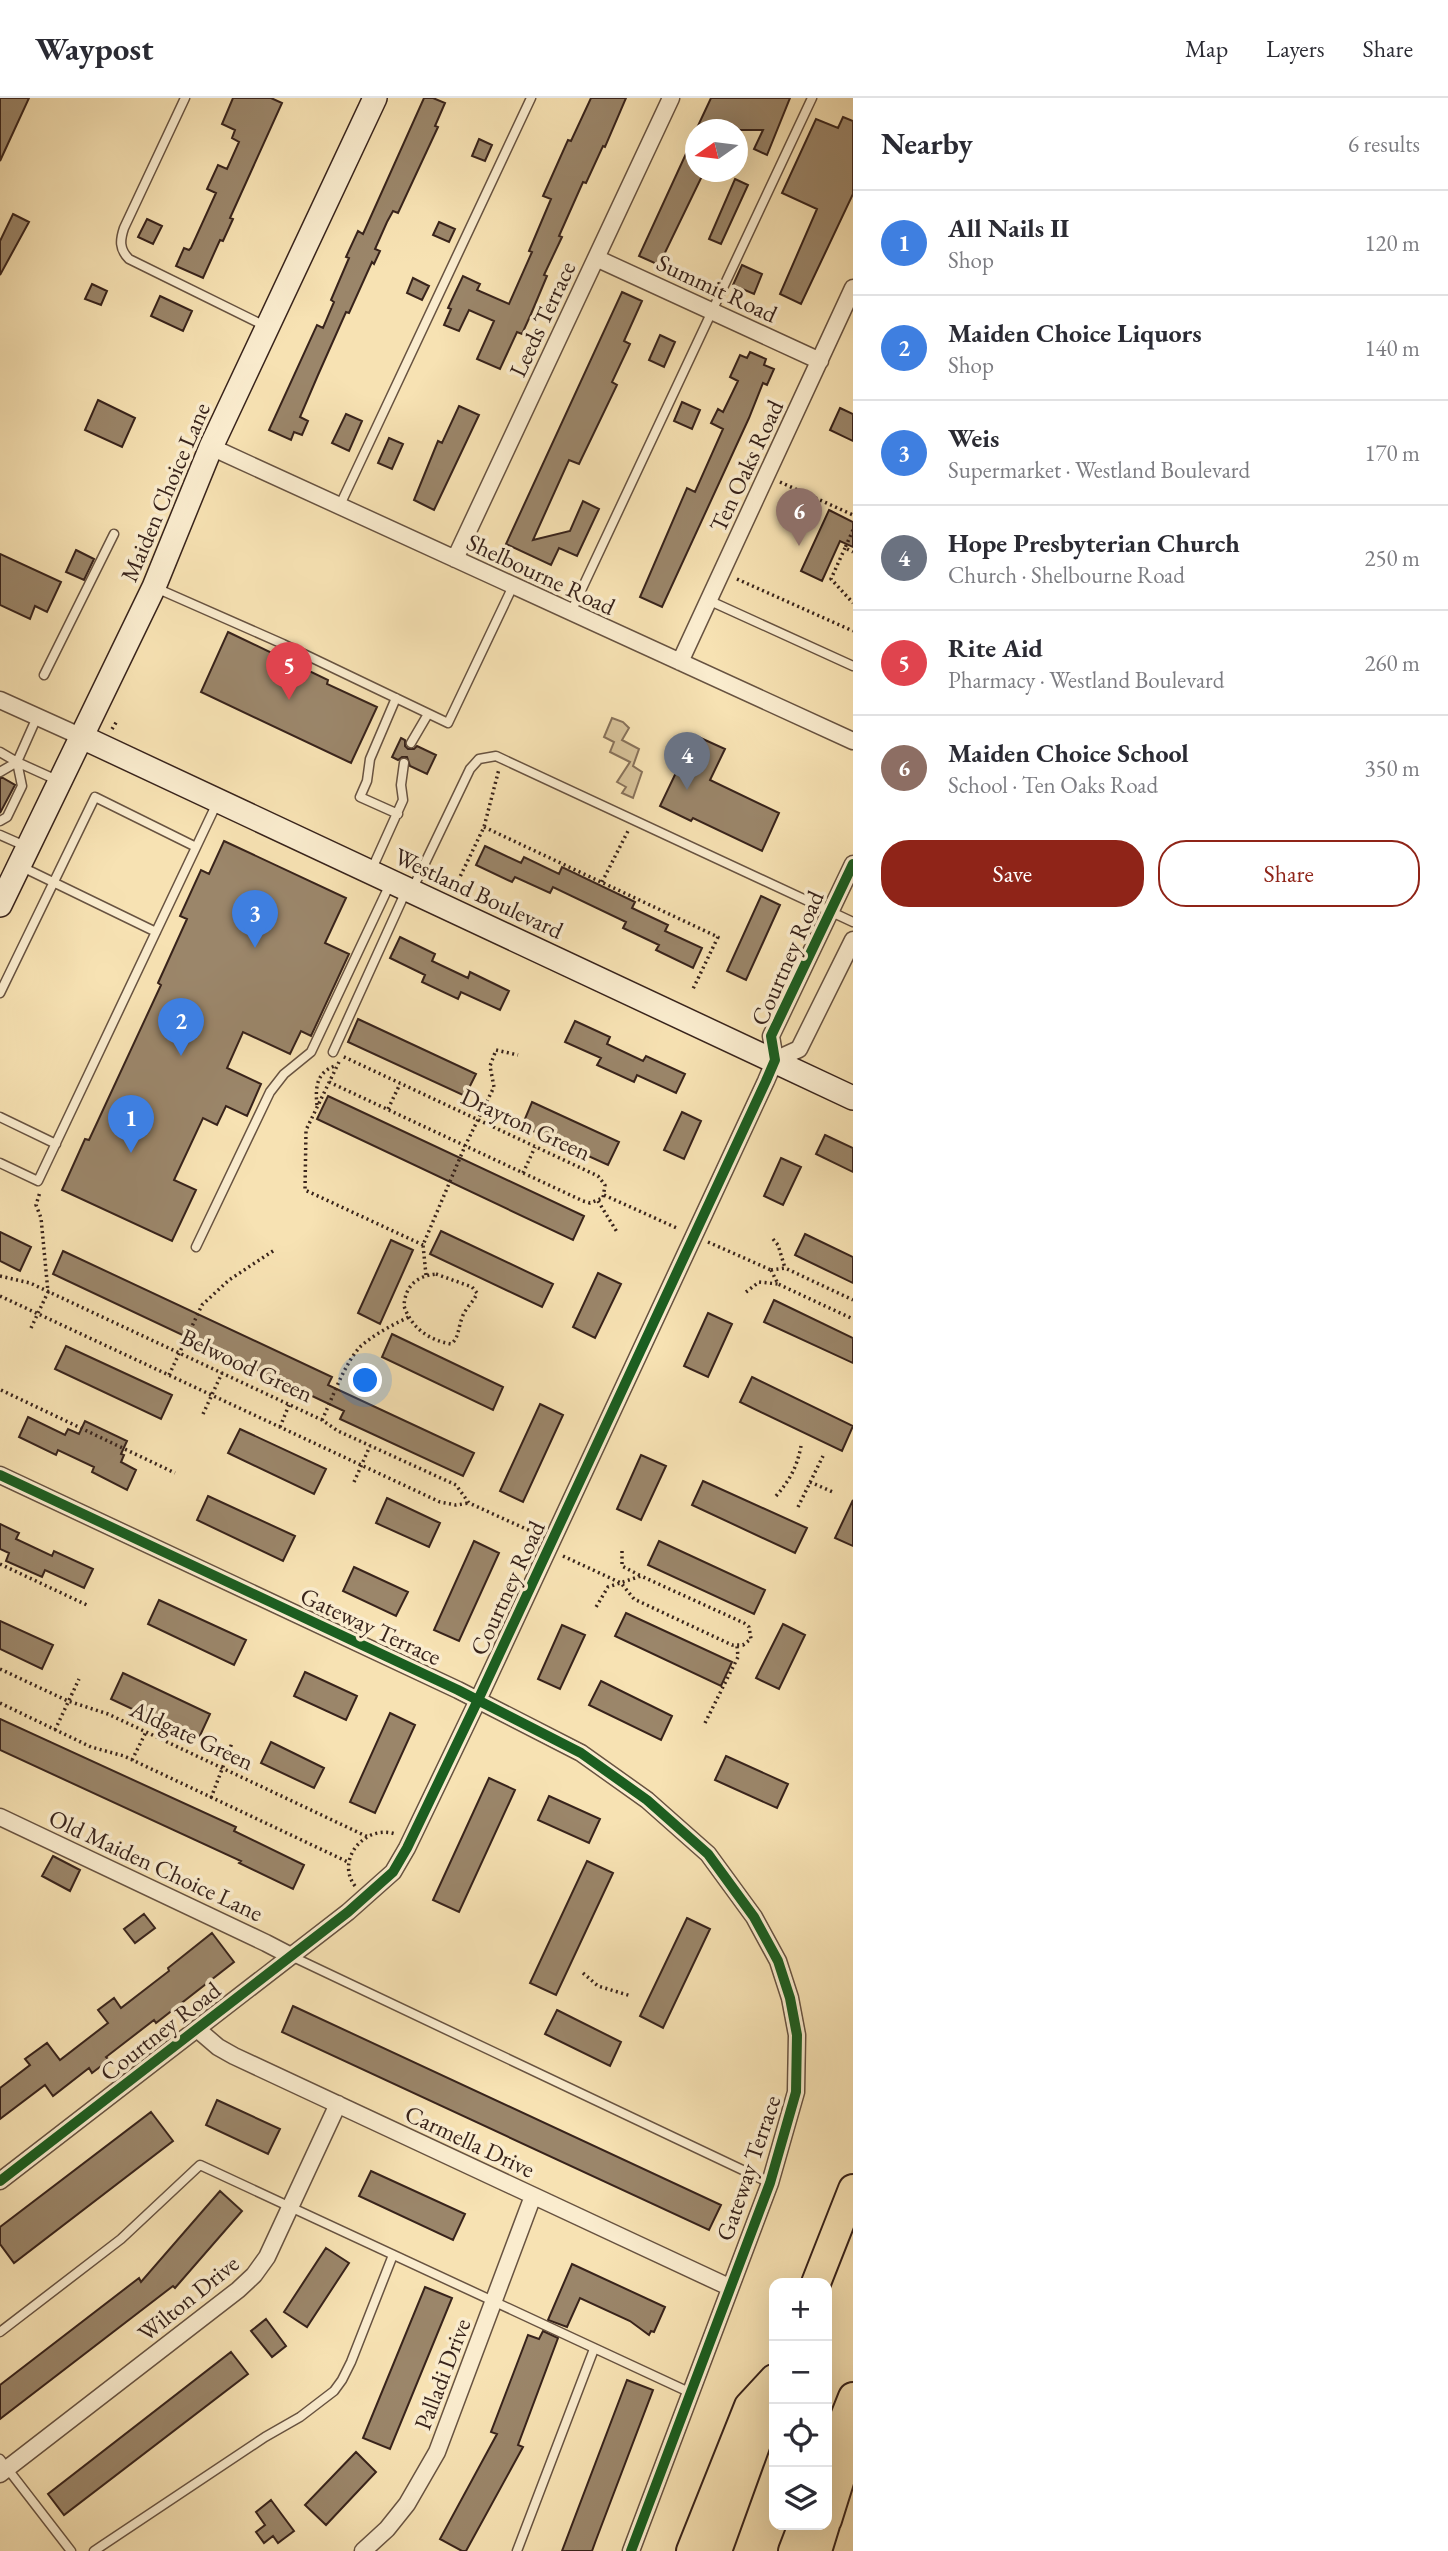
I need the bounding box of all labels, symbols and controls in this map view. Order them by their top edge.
text: Waypost [35,27,154,70]
text: Map [1185,33,1228,64]
text: Layers [1266,33,1325,64]
text: Share [1363,33,1413,64]
north arrow [685,119,748,182]
text: Nearby [881,124,973,163]
text: 6 results [1348,129,1420,159]
text: All Nails II [948,211,1069,245]
text: 1 [898,228,910,258]
text: 120 m [1364,228,1420,258]
text: Shop [948,245,994,275]
street label: Summit Road [652,247,783,330]
street label: Leeds Terrace [502,256,582,382]
text: Maiden Choice Liquors [948,316,1202,350]
text: 2 [898,333,910,363]
text: 140 m [1364,333,1420,363]
text: Shop [948,350,994,380]
street label: Ten Oaks Road [702,394,790,537]
street label: Maiden Choice Lane [113,398,217,586]
text: Weis [948,421,999,455]
text: 3 [898,438,910,468]
text: 170 m [1364,438,1420,468]
text: Supermarket · Westland Boulevard [948,455,1250,485]
pin: 6 [776,488,822,546]
street label: Shelbourne Road [462,526,621,622]
text: Hope Presbyterian Church [948,526,1240,560]
text: 4 [898,543,910,573]
text: 250 m [1364,543,1420,573]
text: Church · Shelbourne Road [948,560,1185,590]
text: Rite Aid [948,631,1043,665]
pin: 5 [266,642,312,700]
text: 5 [898,648,910,678]
text: 260 m [1364,648,1420,678]
text: Pharmacy · Westland Boulevard [948,665,1224,695]
pin: 4 [664,732,710,790]
text: Maiden Choice School [948,736,1189,770]
text: 6 [898,753,910,783]
text: 350 m [1364,753,1420,783]
text: School · Ten Oaks Road [948,770,1158,800]
street label: Westland Boulevard [390,840,569,946]
button: Save [881,840,1144,907]
button: Share [1158,840,1420,907]
street label: Courtney Road [743,885,831,1030]
pin: 3 [232,890,278,948]
pin: 2 [158,998,204,1056]
street label: Drayton Green [456,1080,596,1168]
pin: 1 [108,1095,154,1153]
street label: Belwood Green [176,1321,318,1409]
your location [348,1363,382,1397]
street label: Courtney Road [462,1515,552,1660]
street label: Gateway Terrace [296,1580,446,1672]
street label: Aldgate Green [124,1692,259,1777]
street label: Old Maiden Choice Lane [44,1802,268,1928]
street label: Courtney Road [93,1974,227,2088]
street label: Gateway Terrace [709,2091,787,2245]
street label: Carmella Drive [400,2097,540,2185]
street label: Wilton Drive [131,2248,245,2348]
map controls [769,2278,832,2530]
button: + [769,2278,832,2341]
street label: Palladi Drive [407,2314,477,2434]
button: − [769,2341,832,2404]
button: locate [769,2404,832,2467]
button: layers [769,2467,832,2530]

